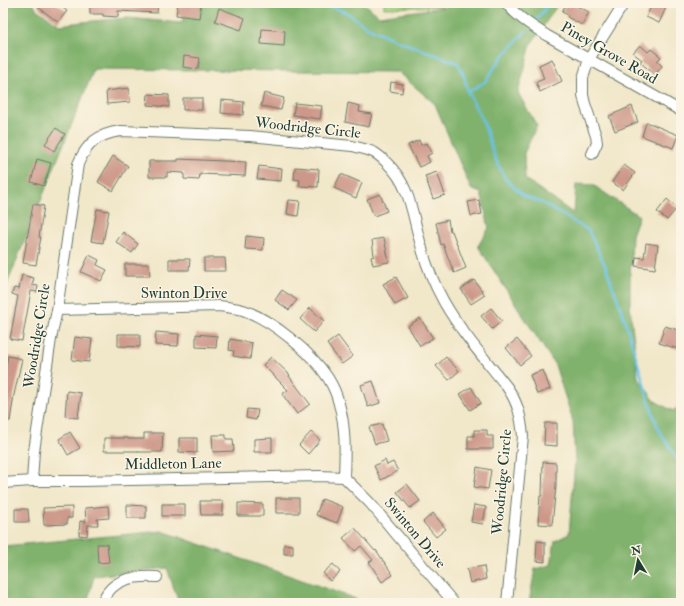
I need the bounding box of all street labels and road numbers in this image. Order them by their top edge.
street label: Piney Grove Road [557,18,661,89]
street label: Woodridge Circle [253,113,362,143]
street label: Woodridge Circle [19,282,55,391]
street label: Swinton Drive [141,284,227,303]
street label: Woodridge Circle [488,428,516,537]
street label: Middleton Lane [124,454,222,474]
street label: Swinton Drive [380,494,450,572]

